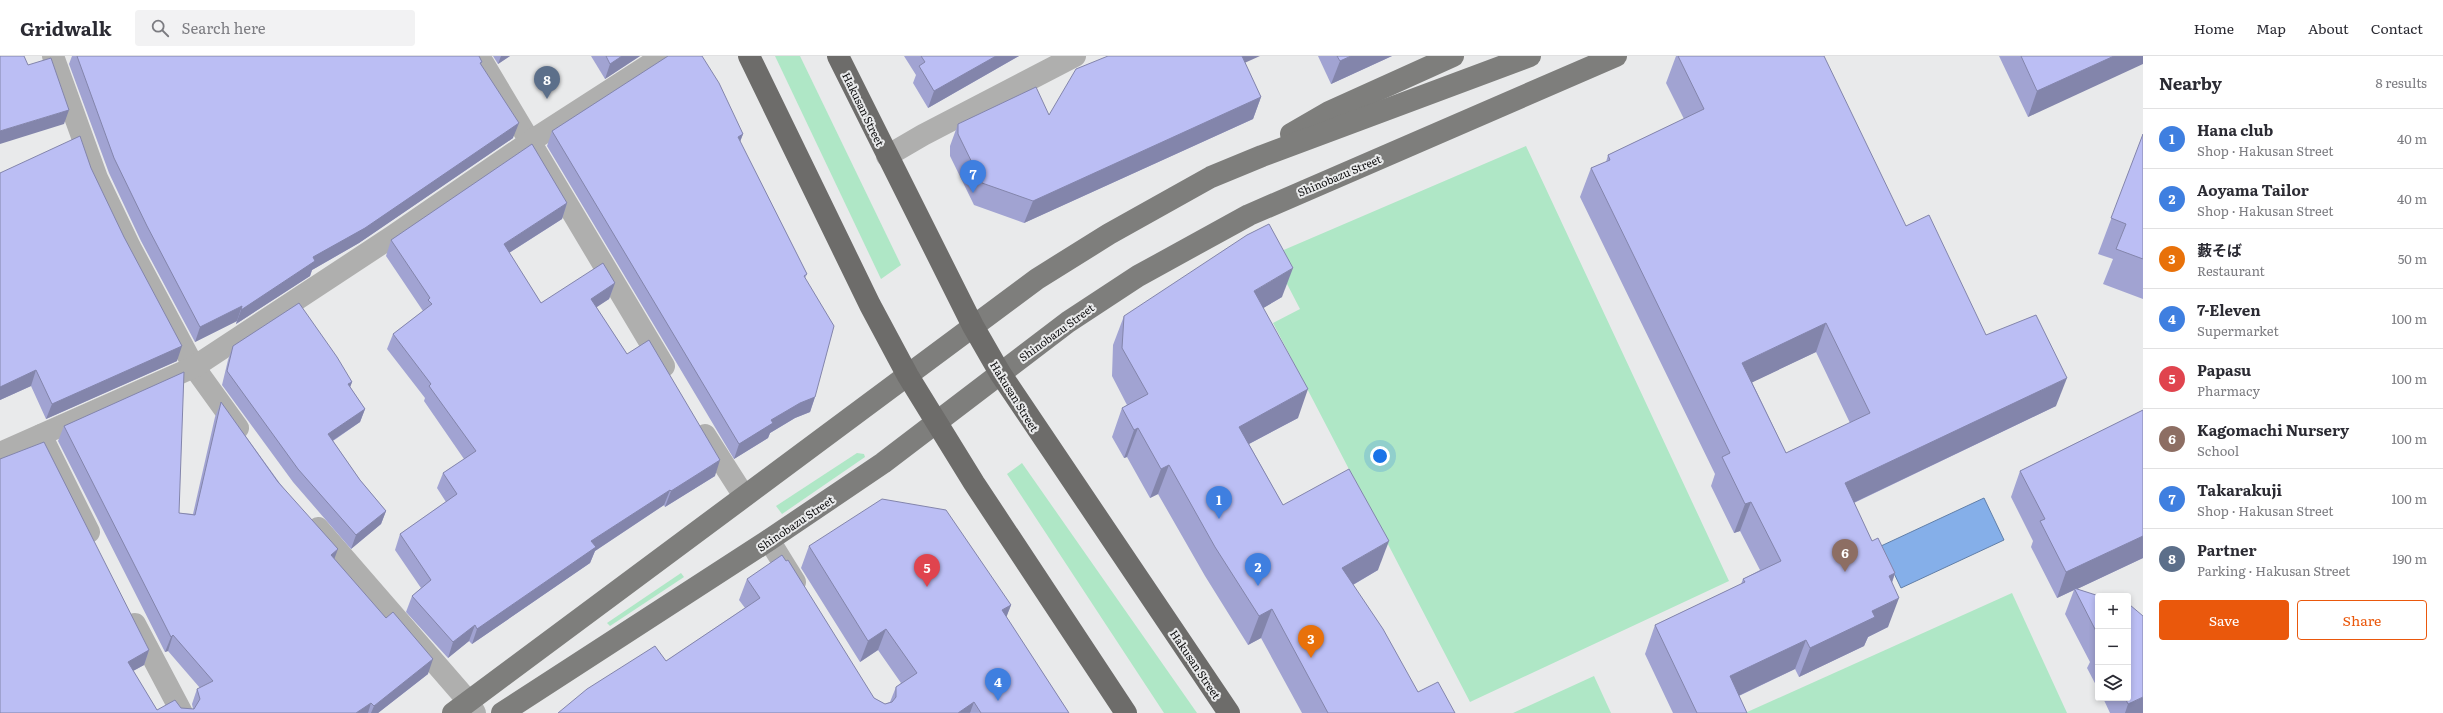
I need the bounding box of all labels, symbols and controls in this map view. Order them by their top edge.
search box [135,10,415,46]
text: Gridwalk [20,14,111,42]
text: Search here [181,16,266,39]
icon: search [149,17,171,39]
text: Home [2194,18,2234,38]
text: Map [2256,18,2286,38]
text: About [2308,18,2349,38]
text: Contact [2371,18,2423,38]
pin: 8 [534,66,560,99]
street label: Hakusan Street [839,69,889,149]
text: Nearby [2159,70,2222,95]
text: 8 results [2376,73,2427,92]
text: Hana club [2197,118,2273,141]
text: 1 [2169,129,2175,148]
text: 40 m [2397,129,2427,148]
text: Shop · Hakusan Street [2197,141,2333,160]
street label: Shinobazu Street [1295,150,1384,200]
pin: 7 [960,160,986,193]
text: Aoyama Tailor [2197,178,2309,201]
text: 2 [2169,189,2175,208]
text: 40 m [2397,189,2427,208]
text: Shop · Hakusan Street [2197,201,2333,220]
text: 藪そば [2197,238,2242,261]
text: 3 [2168,249,2176,268]
text: 50 m [2398,249,2427,268]
text: Restaurant [2197,261,2265,280]
text: 7-Eleven [2197,298,2261,321]
street label: Shinobazu Street [1015,299,1097,365]
text: 4 [2168,309,2176,328]
text: 100 m [2391,309,2427,328]
text: Supermarket [2197,321,2279,340]
street label: Hakusan Street [987,358,1043,435]
text: Papasu [2197,358,2251,381]
text: 5 [2168,369,2176,388]
text: 100 m [2391,369,2427,388]
text: Pharmacy [2197,381,2260,400]
text: Kagomachi Nursery [2197,418,2349,441]
text: 6 [2168,429,2176,448]
text: 100 m [2391,429,2427,448]
text: School [2197,441,2239,460]
your location [1370,446,1390,466]
text: Takarakuji [2197,478,2282,501]
pin: 1 [1206,486,1232,519]
text: 7 [2168,489,2176,508]
text: 100 m [2391,489,2427,508]
street label: Shinobazu Street [753,491,837,555]
text: Shop · Hakusan Street [2197,501,2333,520]
text: Partner [2197,538,2257,561]
pin: 6 [1832,539,1858,572]
text: 8 [2168,549,2176,568]
text: 190 m [2392,549,2427,568]
pin: 2 [1245,553,1271,586]
pin: 5 [914,554,940,587]
text: Parking · Hakusan Street [2197,561,2350,580]
map controls [2095,593,2131,701]
button: + [2095,593,2131,629]
button: Save [2159,600,2289,640]
button: Share [2297,600,2427,640]
pin: 3 [1298,625,1324,658]
street label: Hakusan Street [1167,626,1225,702]
button: − [2095,629,2131,665]
button: layers [2095,665,2131,701]
pin: 4 [985,668,1011,701]

